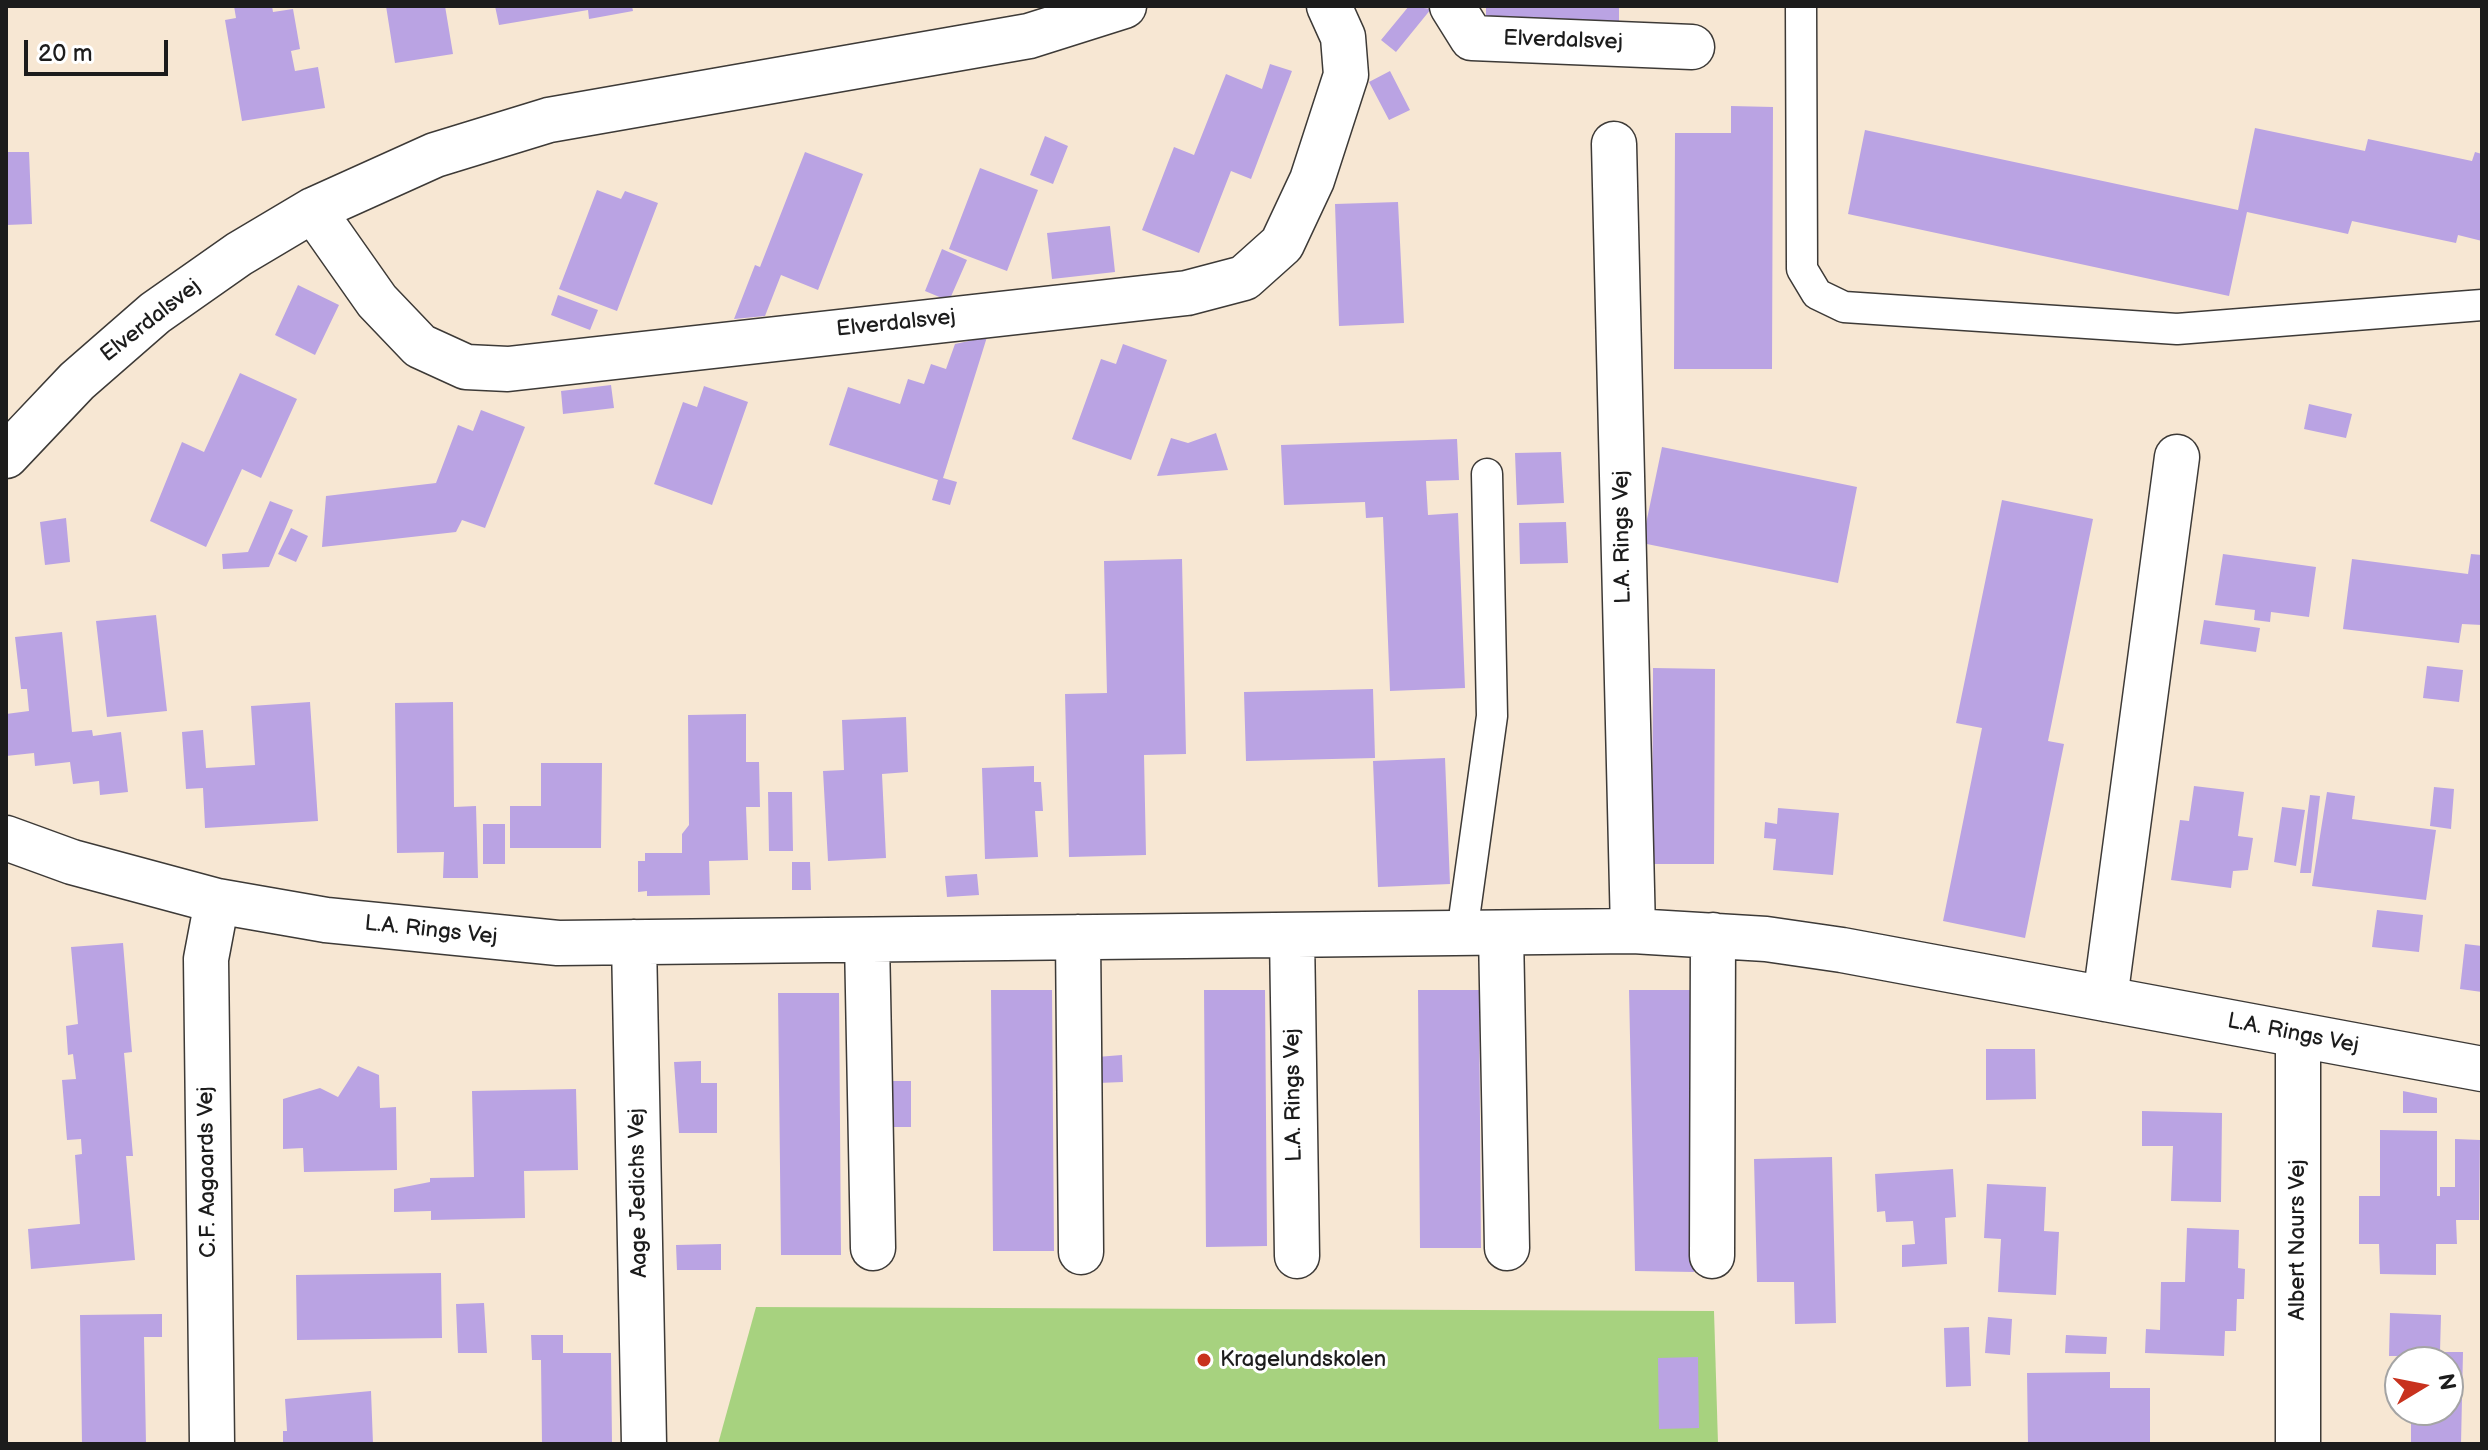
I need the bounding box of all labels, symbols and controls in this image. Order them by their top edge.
scale bar [28,24,172,74]
street label: Elverdalsvej [1503,26,1623,56]
text: 20 m [38,39,93,68]
street label: Elverdalsvej [96,274,206,368]
street label: Elverdalsvej [835,305,957,343]
street label: L.A. Rings Vej [1609,470,1637,604]
street label: L.A. Rings Vej [363,911,499,951]
street label: L.A. Rings Vej [2225,1008,2361,1060]
street label: L.A. Rings Vej [1280,1028,1308,1162]
street label: C.F. Aagaards Vej [193,1086,223,1258]
street label: Aage Jedichs Vej [624,1108,654,1278]
street label: Albert Naurs Vej [2285,1160,2311,1320]
north arrow [2384,1346,2464,1426]
place label: Kragelundskolen [1220,1347,1386,1373]
marker: Kragelundskolen [1195,1351,1213,1369]
text: N [2431,1372,2461,1393]

